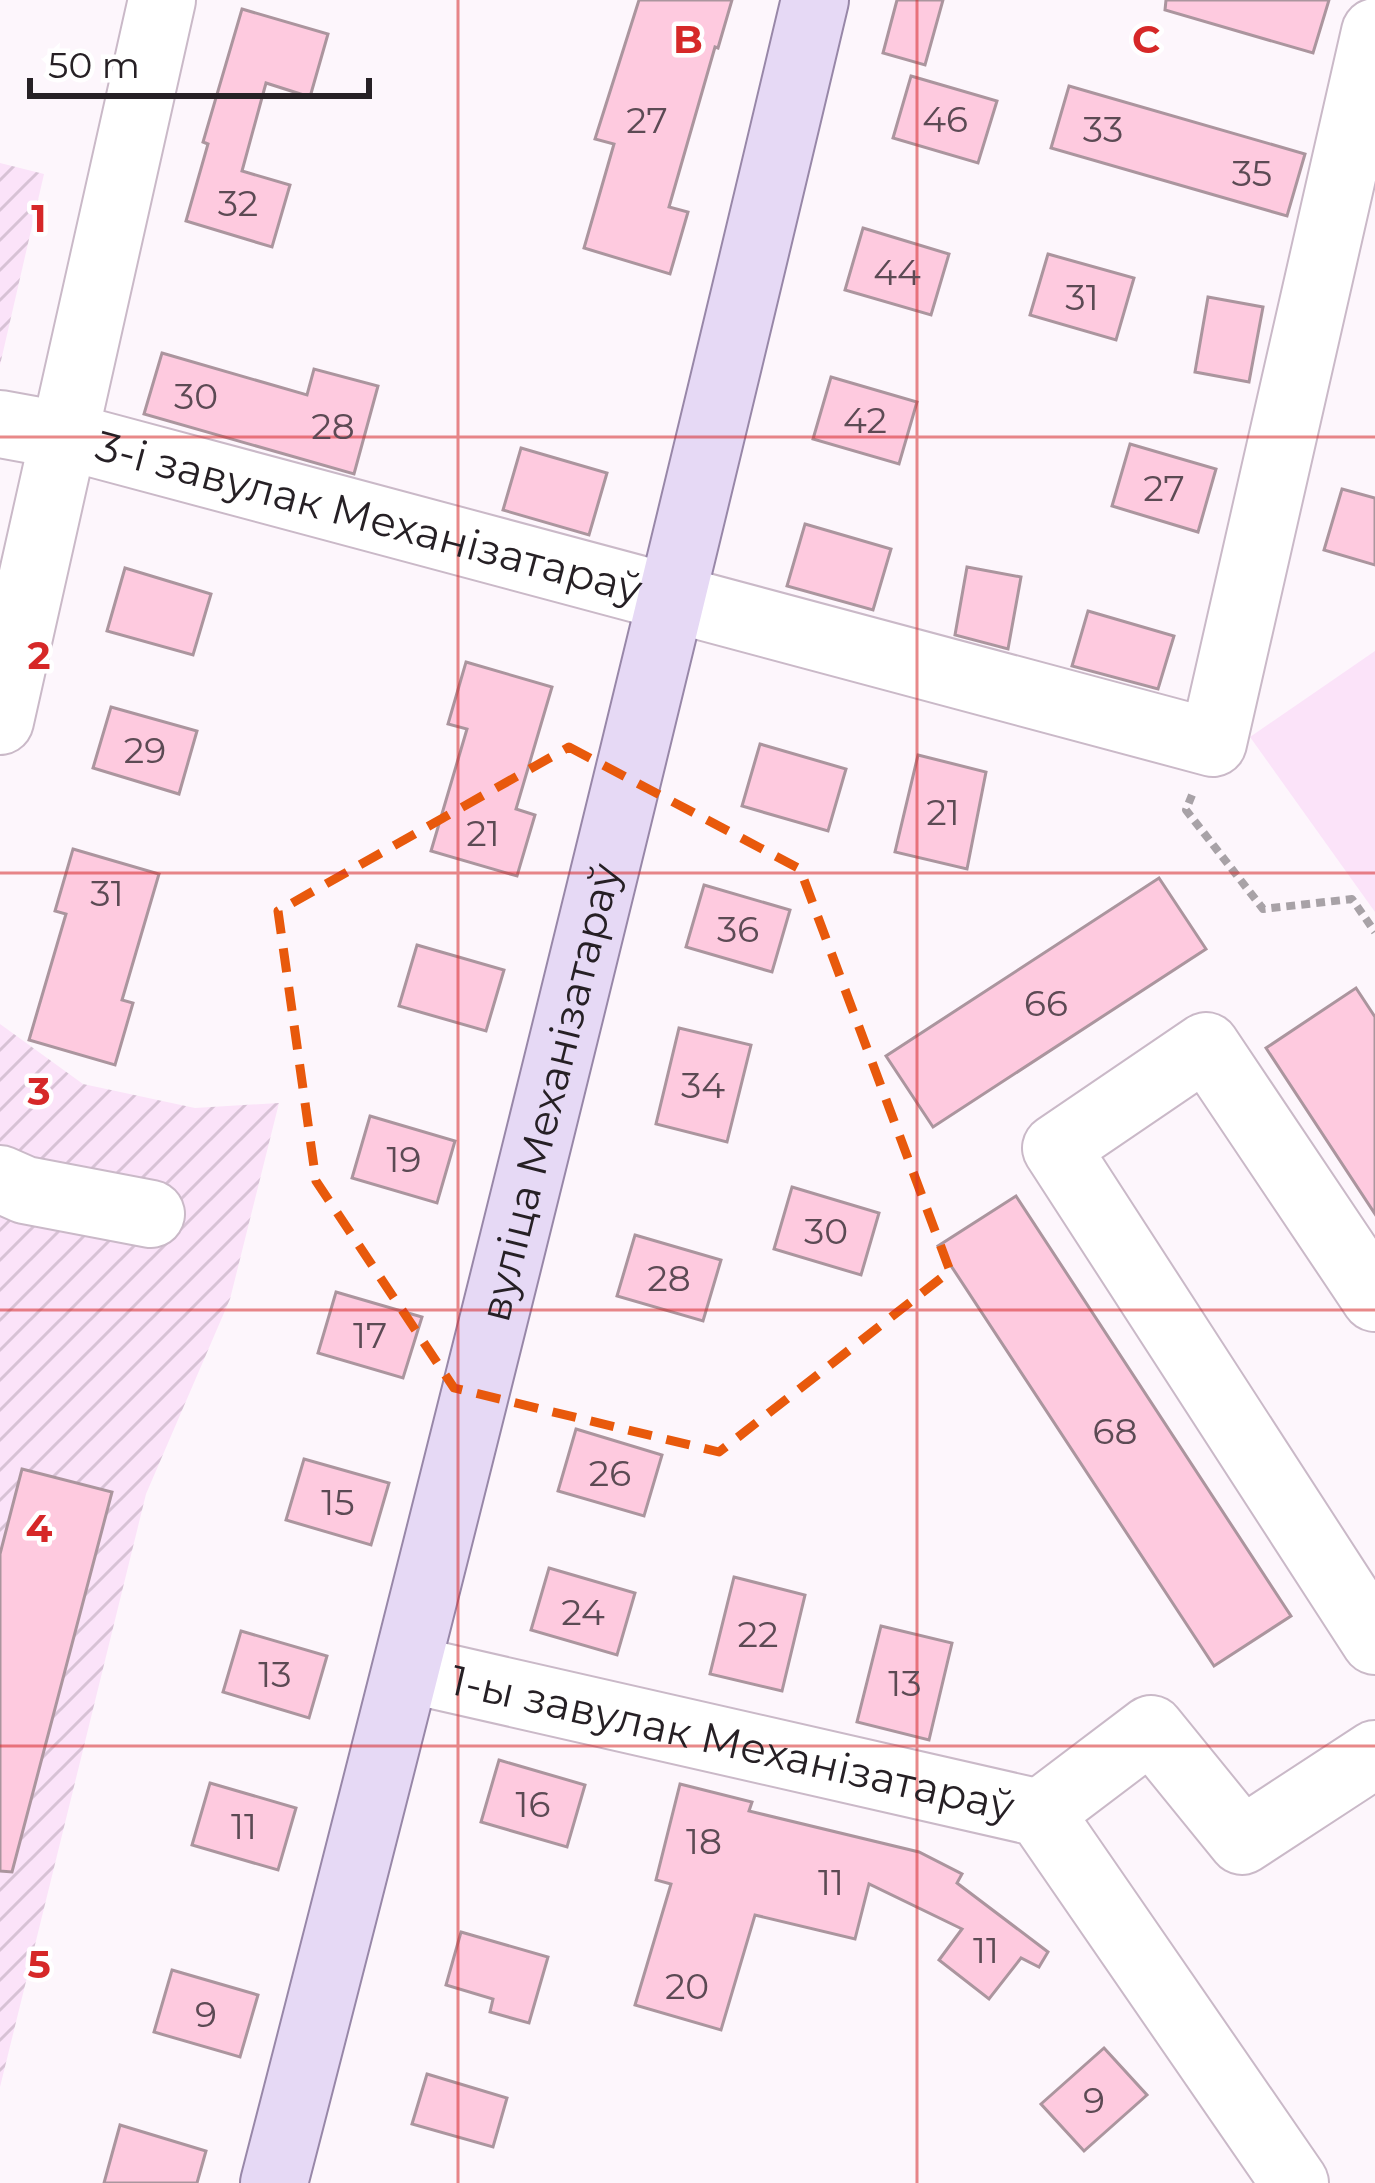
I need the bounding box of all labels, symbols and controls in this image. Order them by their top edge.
text: B [673,15,703,63]
text: C [1132,15,1160,63]
scale bar [30,24,369,98]
text: 50 m [48,43,140,87]
house number: 46 [922,97,968,141]
house number: 27 [626,98,668,142]
house number: 33 [1083,107,1123,151]
house number: 35 [1232,151,1272,195]
house number: 32 [218,181,258,225]
text: 1 [31,194,47,242]
house number: 44 [873,250,921,294]
house number: 31 [1065,275,1099,319]
house number: 30 [174,374,218,418]
house number: 42 [843,398,887,442]
house number: 28 [311,404,355,448]
street label: 3-і завулак Механізатараў [90,419,649,615]
house number: 27 [1143,466,1185,510]
text: 2 [27,631,51,679]
house number: 29 [124,728,166,772]
house number: 21 [926,790,960,834]
house number: 21 [466,811,500,855]
street label: вуліца Механізатараў [468,857,632,1327]
house number: 31 [90,871,124,915]
house number: 36 [717,907,759,951]
house number: 66 [1024,981,1068,1025]
house number: 34 [681,1063,725,1107]
text: 3 [26,1067,51,1115]
house number: 19 [387,1137,421,1181]
house number: 30 [804,1209,848,1253]
house number: 28 [647,1256,691,1300]
house number: 17 [353,1313,387,1357]
house number: 68 [1093,1409,1137,1453]
house number: 26 [589,1451,631,1495]
house number: 15 [321,1480,355,1524]
text: 4 [26,1504,53,1552]
house number: 24 [561,1590,605,1634]
house number: 22 [738,1612,778,1656]
house number: 13 [258,1652,292,1696]
street label: 1-ы завулак Механізатараў [446,1654,1020,1832]
house number: 13 [888,1661,922,1705]
house number: 16 [516,1782,550,1826]
house number: 11 [231,1804,257,1848]
house number: 18 [686,1819,722,1863]
house number: 11 [818,1860,844,1904]
house number: 11 [973,1928,999,1972]
text: 5 [27,1940,51,1988]
house number: 20 [665,1964,709,2008]
house number: 9 [195,1992,217,2036]
house number: 9 [1083,2078,1105,2122]

